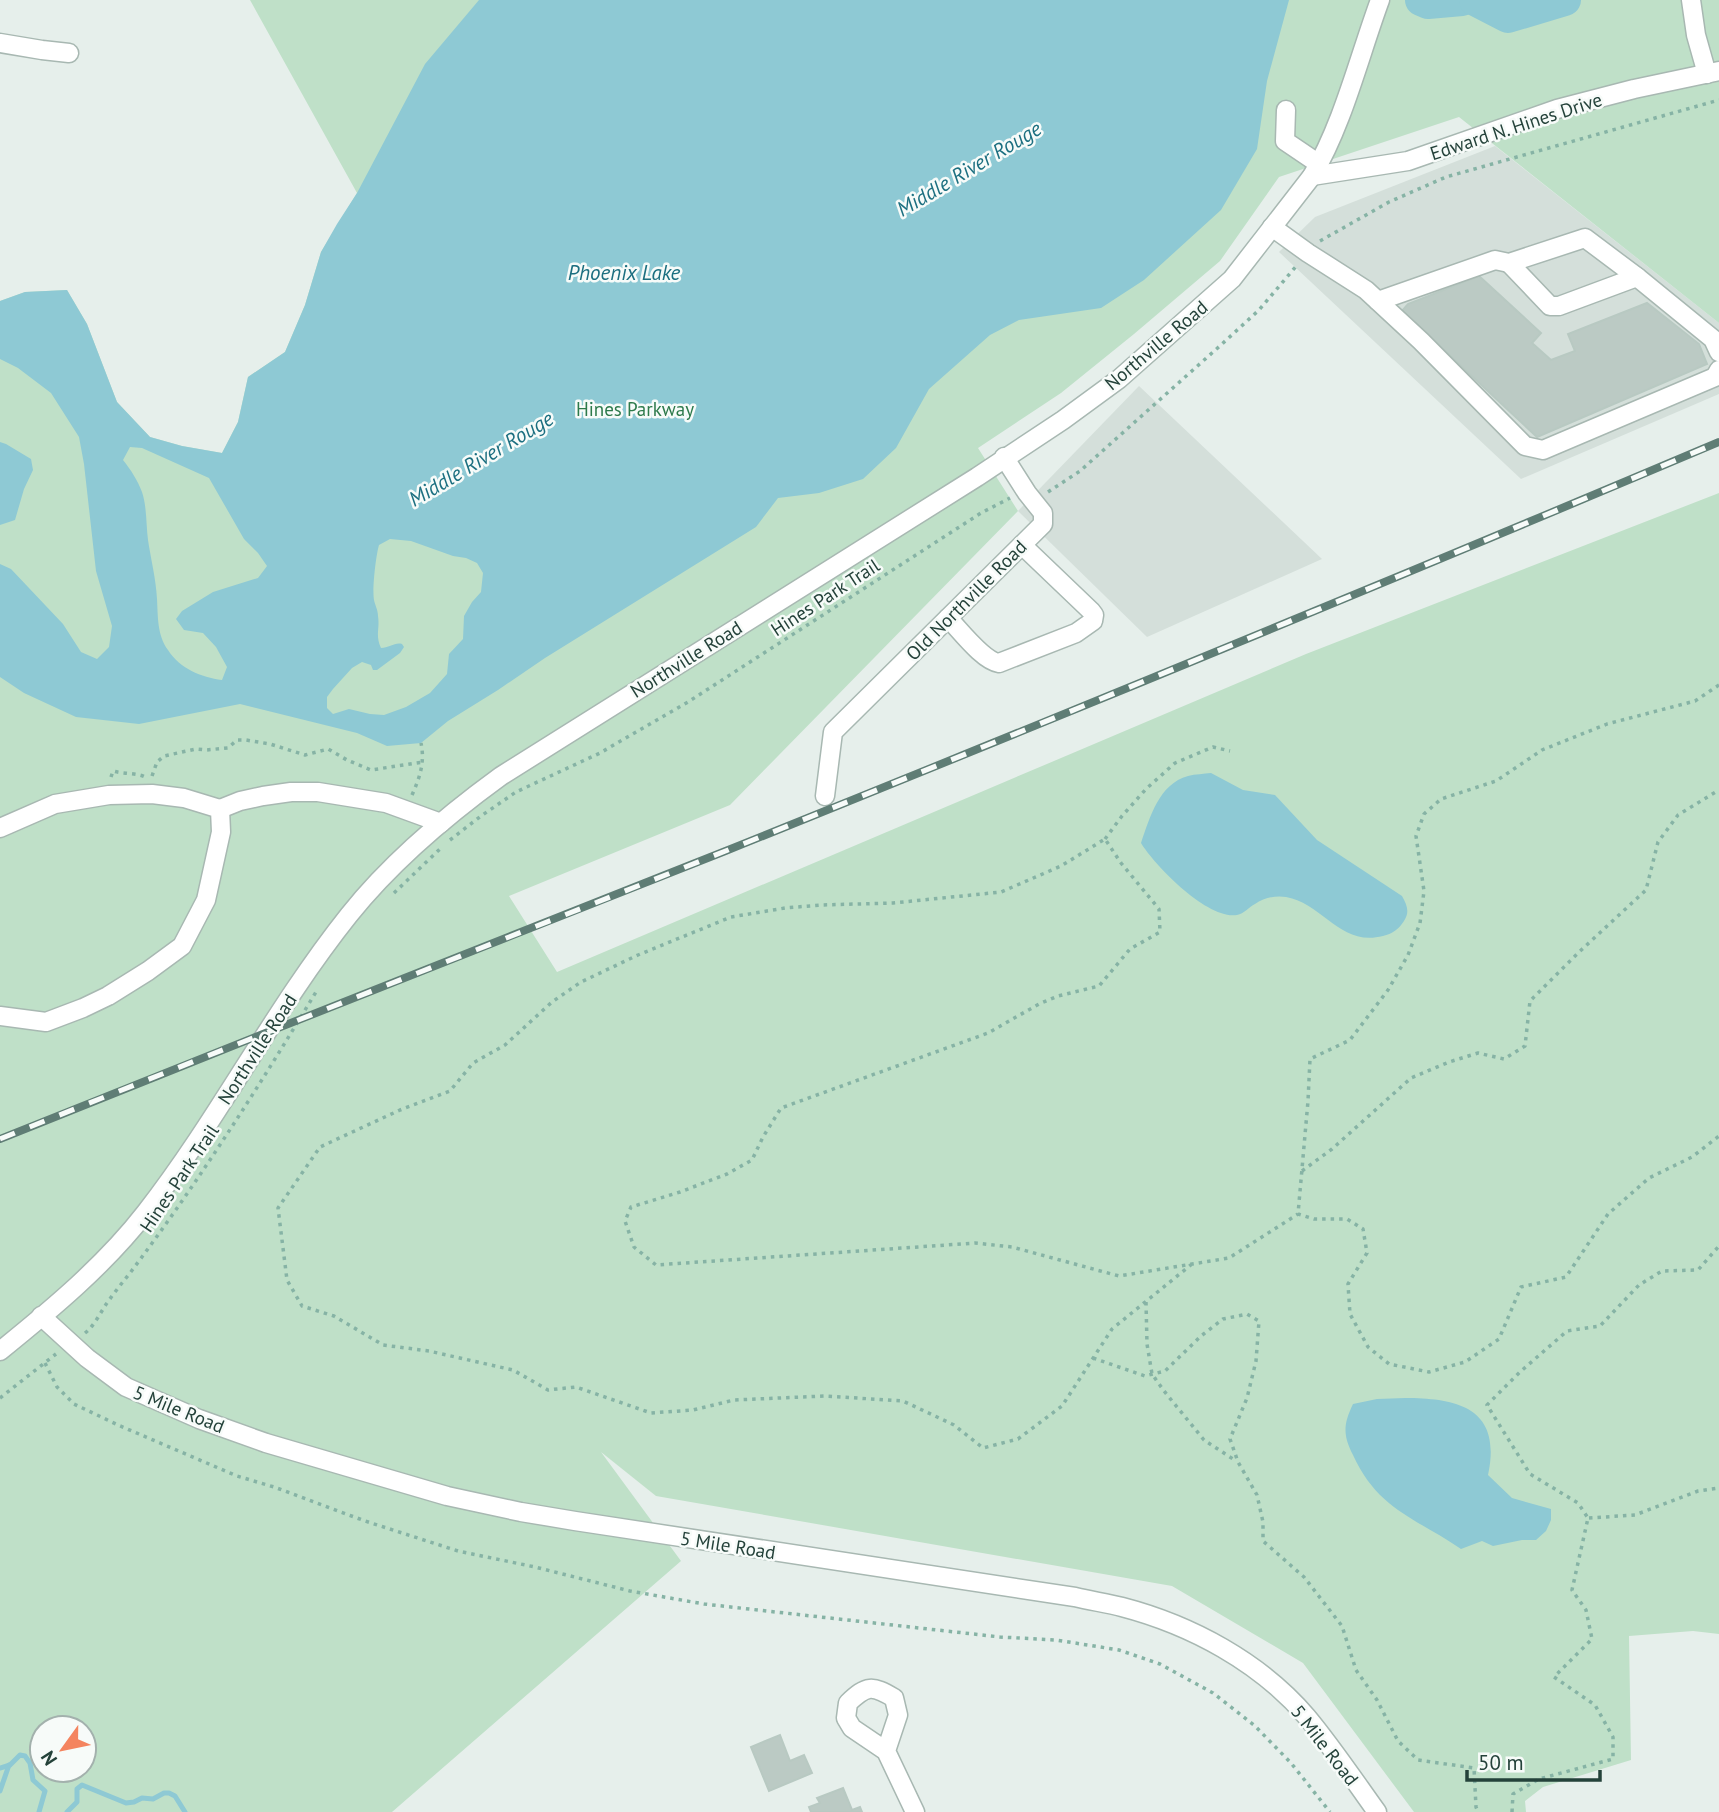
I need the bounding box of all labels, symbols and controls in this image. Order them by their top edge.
street label: Edward N. Hines Drive [1427,87,1605,165]
water label: Middle River Rouge [891,115,1046,222]
water label: Phoenix Lake [568,259,681,286]
street label: Northville Road [1100,295,1212,395]
park label: Hines Parkway [576,397,694,421]
water label: Middle River Rouge [403,405,558,512]
street label: Old Northville Road [901,535,1031,665]
street label: Hines Park Trail [766,553,884,641]
street label: Northville Road [626,615,746,703]
street label: Northville Road [212,989,302,1109]
street label: Hines Park Trail [134,1119,224,1236]
street label: 5 Mile Road [130,1380,228,1438]
street label: 5 Mile Road [679,1526,777,1564]
street label: 5 Mile Road [1286,1700,1364,1790]
north arrow [28,1714,98,1784]
scale bar [1467,1738,1600,1782]
text: N [35,1746,62,1770]
text: 50 m [1478,1749,1524,1776]

